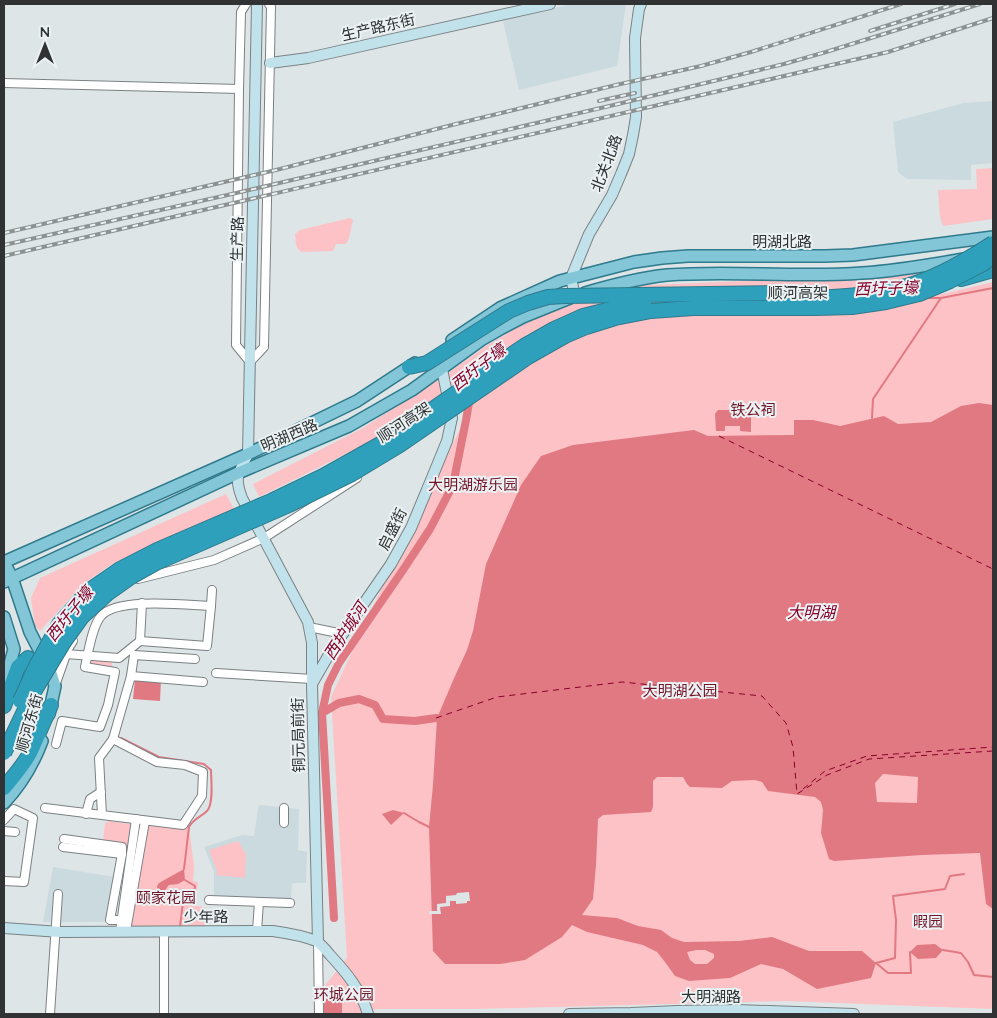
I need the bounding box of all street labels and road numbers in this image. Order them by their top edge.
street label: 生产路东街 [339,9,417,45]
street label: 北关北路 [586,132,626,194]
street label: 生产路 [227,216,247,262]
street label: 明湖北路 [752,232,812,251]
street label: 顺河高架 [768,283,828,302]
street label: 顺河高架 [374,398,434,446]
street label: 明湖西路 [258,415,320,455]
street label: 启盛街 [373,505,411,553]
street label: 顺河东街 [12,692,46,754]
street label: 铜元局前街 [288,697,308,773]
street label: 少年路 [183,907,229,926]
street label: 大明湖路 [681,987,741,1006]

